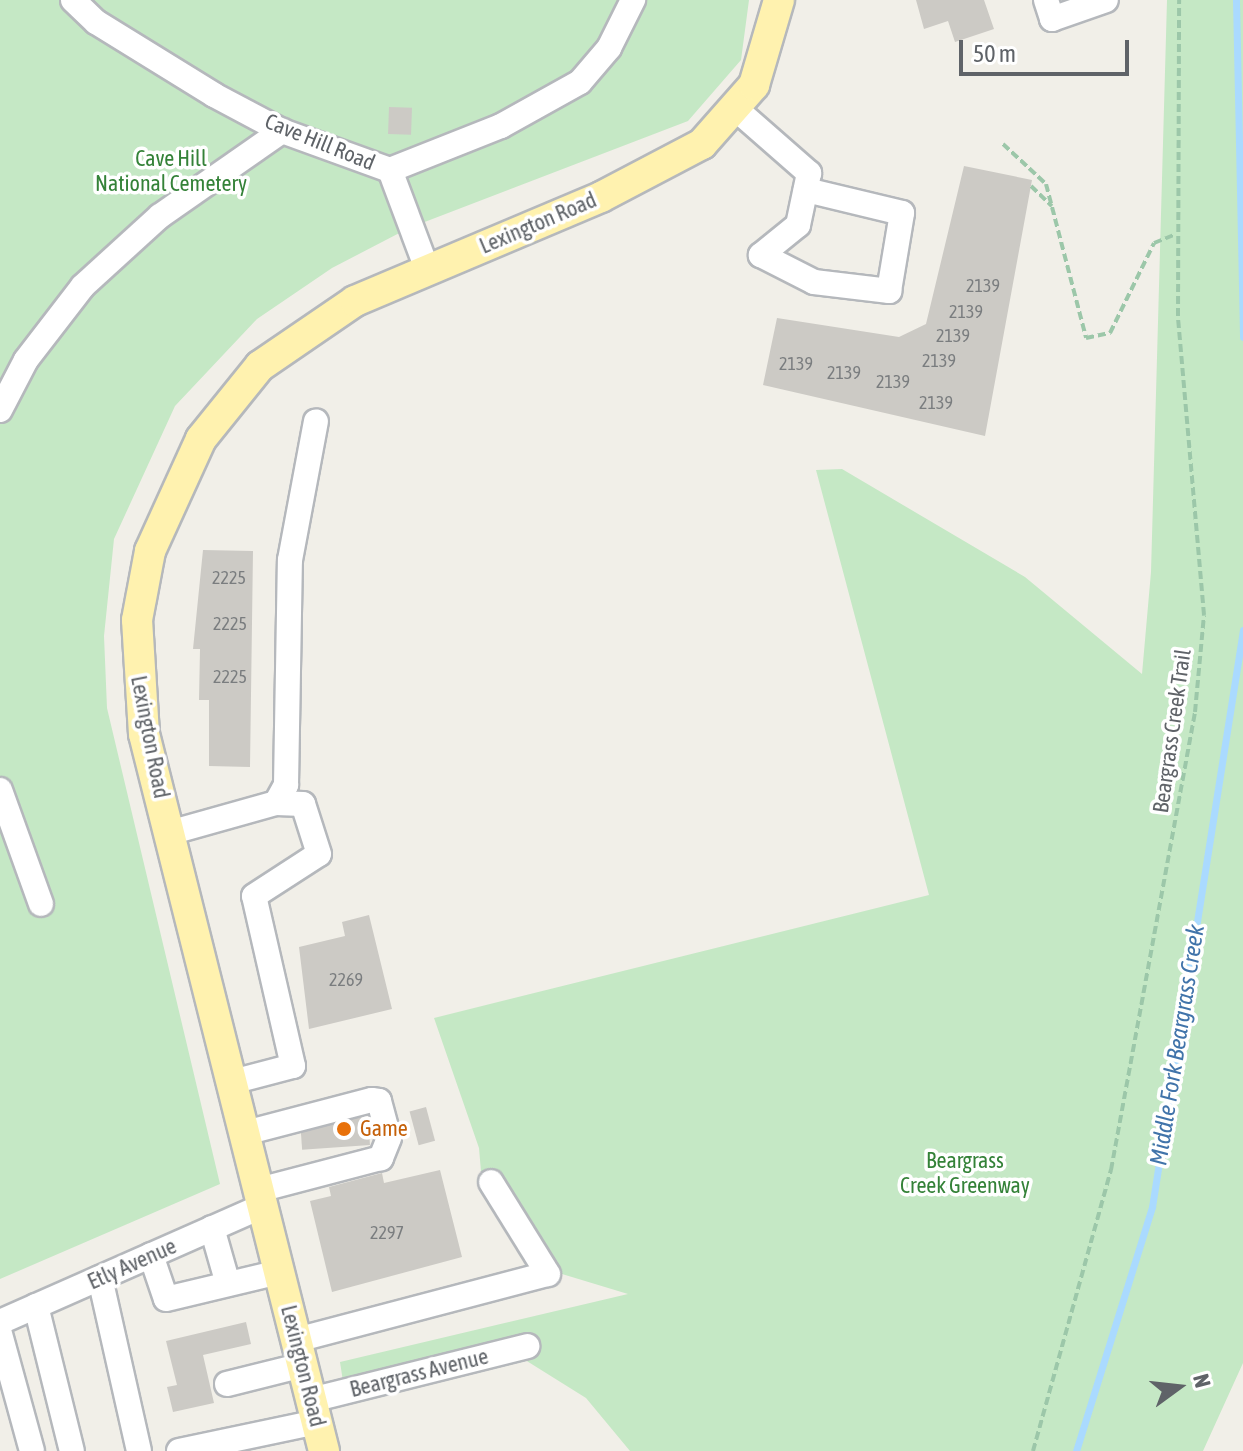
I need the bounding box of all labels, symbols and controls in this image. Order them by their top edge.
scale bar [963,24,1133,74]
text: 50 m [973,40,1016,67]
street label: Cave Hill Road [261,108,379,176]
park label: Cave Hill National Cemetery [95,145,247,196]
street label: Lexington Road [476,187,600,259]
house number: 2139 [966,275,1000,297]
house number: 2139 [949,301,983,323]
house number: 2139 [936,325,970,347]
house number: 2139 [922,350,956,372]
house number: 2139 [779,353,813,375]
house number: 2139 [827,362,861,384]
house number: 2139 [876,371,910,393]
house number: 2139 [919,392,953,414]
house number: 2225 [212,567,246,589]
house number: 2225 [213,613,247,635]
street label: Beargrass Creek Trail [1147,647,1197,815]
house number: 2225 [213,666,247,688]
street label: Lexington Road [125,673,175,801]
water label: Middle Fork Beargrass Creek [1144,923,1210,1167]
house number: 2269 [329,969,363,991]
place label: Game [360,1116,408,1142]
marker: Game [335,1120,353,1138]
park label: Beargrass Creek Greenway [900,1147,1030,1198]
house number: 2297 [370,1222,404,1244]
street label: Etly Avenue [84,1233,180,1295]
street label: Lexington Road [275,1302,331,1430]
street label: Beargrass Avenue [347,1343,491,1403]
north arrow [1139,1347,1219,1427]
text: N [1188,1371,1216,1390]

